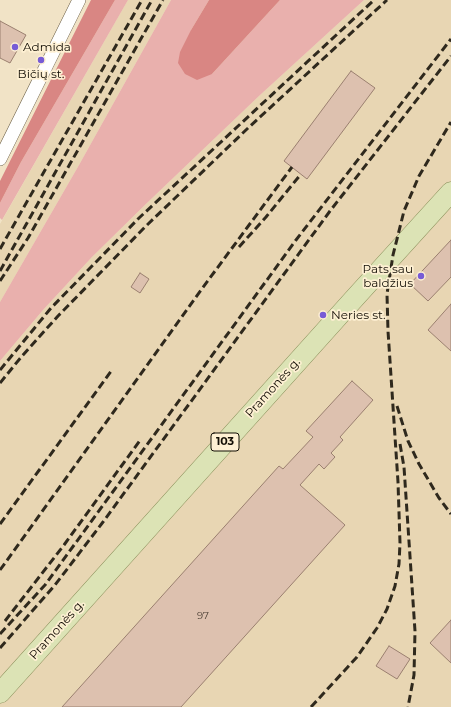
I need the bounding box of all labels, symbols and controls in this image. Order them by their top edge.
place label: Admida [23,40,71,54]
marker: Admida [10,42,20,52]
marker: Bičių st. [36,55,46,65]
place label: Bičių st. [18,67,64,81]
place label: Pats sau baldžius [363,262,413,290]
marker: Pats sau baldžius [416,271,426,281]
place label: Neries st. [331,308,386,322]
marker: Neries st. [318,310,328,320]
street label: Pramonės g. [243,355,303,421]
road number: 103 [211,433,239,451]
street label: Pramonės g. [27,597,87,663]
house number: 97 [197,610,209,622]

